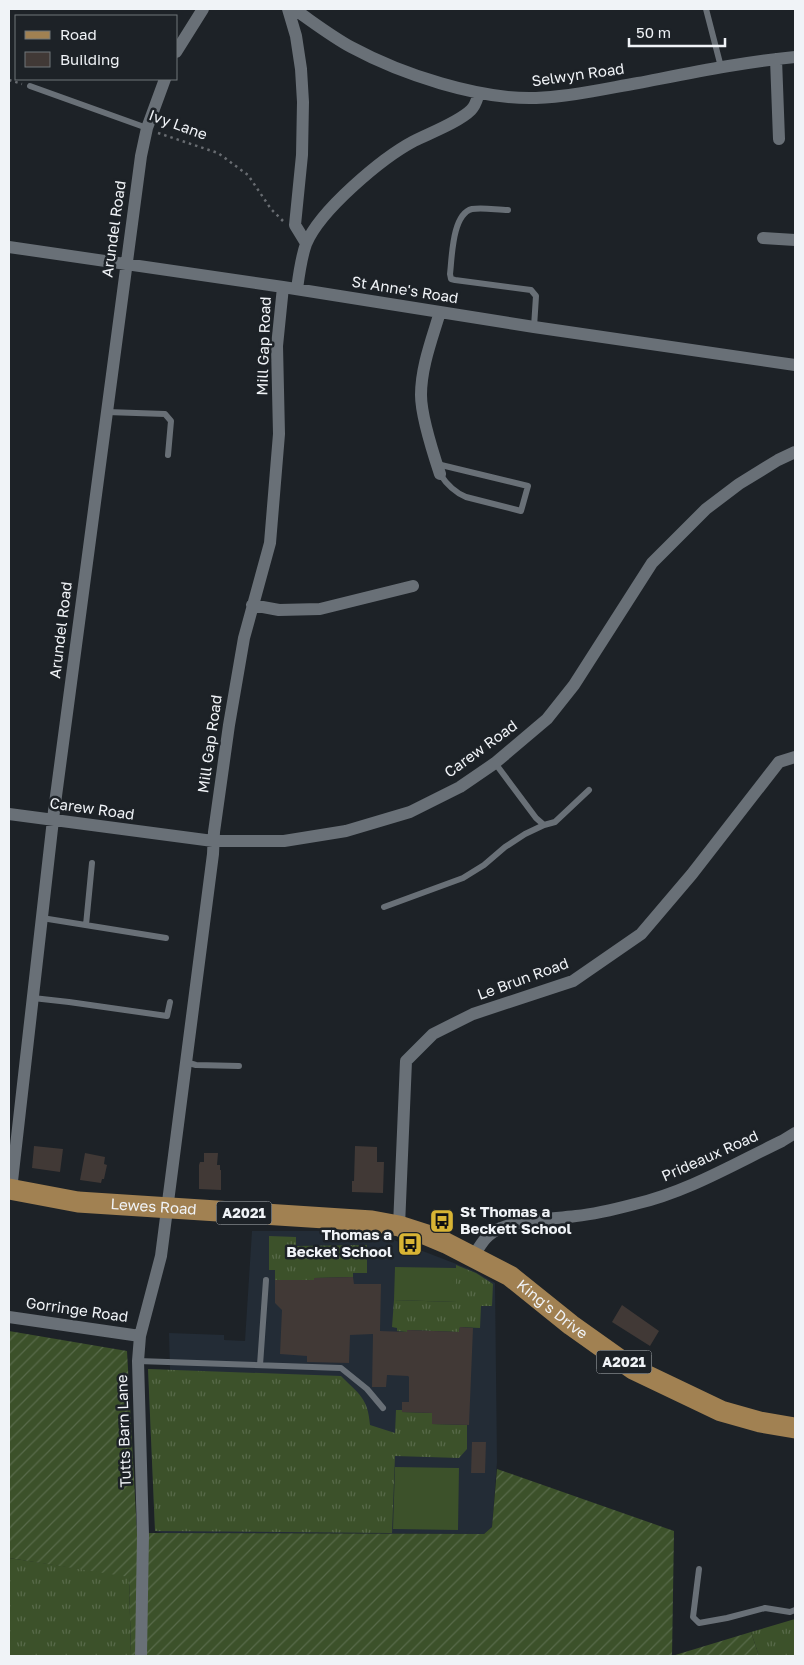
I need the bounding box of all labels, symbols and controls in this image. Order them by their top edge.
legend [15,15,178,80]
scale bar [629,15,725,47]
text: 50 m [636,23,671,41]
text: Road [60,25,97,43]
text: Building [60,50,120,68]
street label: Selwyn Road [530,59,625,89]
street label: Ivy Lane [147,105,210,143]
street label: Arundel Road [97,179,129,278]
street label: St Anne's Road [350,272,460,306]
street label: Mill Gap Road [252,296,274,396]
street label: Arundel Road [45,580,75,679]
street label: Mill Gap Road [193,694,225,794]
street label: Carew Road [441,716,520,781]
street label: Carew Road [49,793,136,823]
street label: Le Brun Road [475,953,571,1003]
street label: Prideaux Road [658,1126,761,1184]
street label: Lewes Road [110,1194,197,1218]
road number: A2021 [216,1202,272,1224]
place label: St Thomas a Beckett School [460,1202,572,1237]
bus stop icon: St Thomas a Beckett School [429,1208,455,1234]
place label: Thomas a Becket School [286,1225,392,1260]
bus stop icon: Thomas a Becket School [397,1231,423,1257]
street label: King's Drive [514,1275,592,1342]
street label: Gorringe Road [25,1293,129,1325]
road number: A2021 [596,1350,652,1374]
street label: Tutts Barn Lane [112,1374,134,1488]

